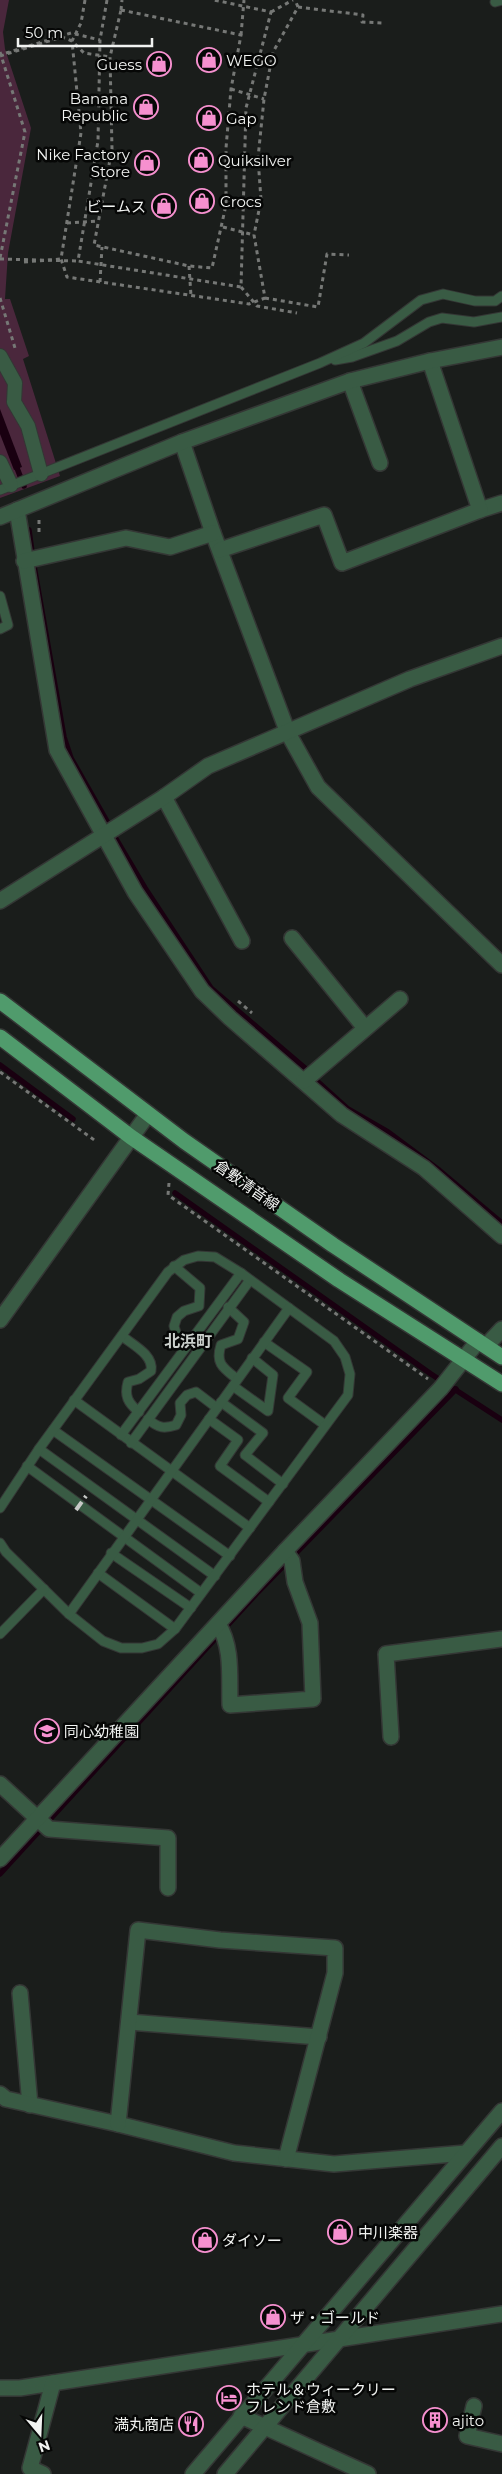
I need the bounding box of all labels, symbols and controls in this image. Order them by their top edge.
scale bar [18,15,151,47]
text: 50 m [25,23,63,42]
shop icon: WEGO [196,47,222,73]
shop icon: Guess [146,51,172,77]
place label: WEGO [226,51,277,70]
place label: Guess [97,55,142,74]
place label: Banana Republic [61,89,128,125]
shop icon: Banana Republic [133,94,159,120]
shop icon: Gap [196,105,222,131]
place label: Gap [226,109,257,128]
place label: Nike Factory Store [36,145,131,181]
shop icon: Quiksilver [188,147,214,173]
shop icon: Nike Factory Store [134,150,160,176]
place label: Quiksilver [218,151,292,170]
shop icon: Crocs [189,188,215,214]
place label: Crocs [220,192,262,211]
shop icon: ビームス [151,193,177,219]
place label: ビームス [86,197,146,216]
street label: 倉敷清音線 [211,1156,283,1214]
district label: 北浜町 [164,1332,212,1351]
school or university icon: 同心幼稚園 [34,1718,60,1744]
place label: 同心幼稚園 [64,1722,139,1741]
shop icon: 中川楽器 [327,2219,353,2245]
place label: 中川楽器 [358,2223,418,2242]
shop icon: ダイソー [192,2227,218,2253]
place label: ダイソー [222,2231,282,2250]
shop icon: ザ・ゴールド [260,2304,286,2330]
place label: ザ・ゴールド [290,2308,380,2327]
place label: ホテル＆ウィークリー フレンド倉敷 [246,2380,396,2416]
hotel icon: ホテル＆ウィークリー フレンド倉敷 [216,2385,242,2411]
building icon: ajito [422,2407,448,2433]
north arrow [15,2409,65,2459]
restaurant icon: 満丸商店 [178,2411,204,2437]
place label: ajito [452,2411,484,2430]
place label: 満丸商店 [114,2415,174,2434]
text: N [36,2436,53,2457]

